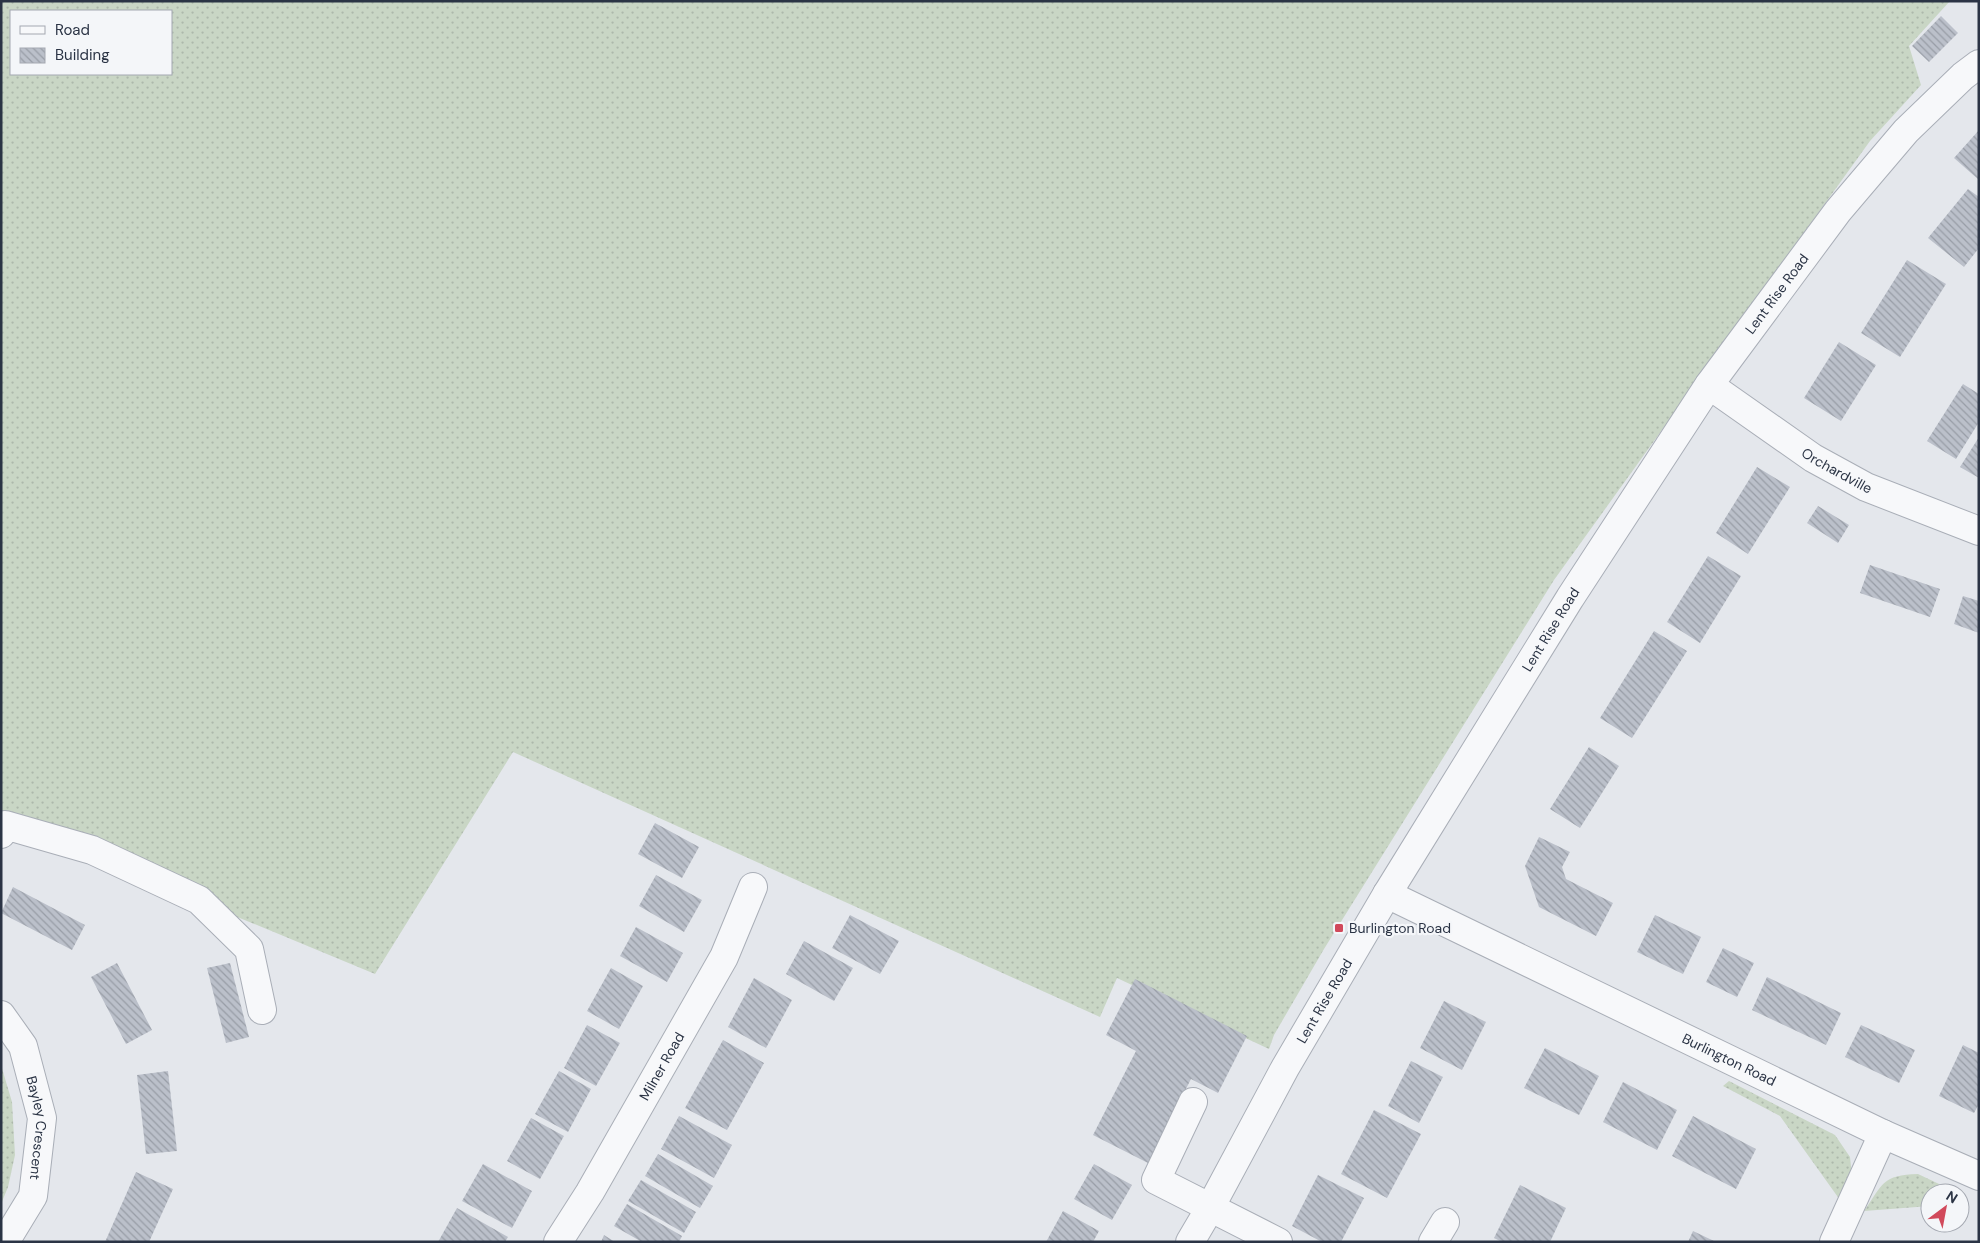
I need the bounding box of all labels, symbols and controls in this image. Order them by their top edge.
legend [10,10,172,75]
text: Road [55,20,90,40]
text: Building [55,45,110,65]
street label: Lent Rise Road [1741,250,1812,337]
street label: Orchardville [1798,444,1875,497]
street label: Lent Rise Road [1518,584,1583,675]
place label: Burlington Road [1349,919,1451,937]
marker: Burlington Road [1333,922,1345,934]
street label: Lent Rise Road [1292,955,1356,1047]
street label: Milner Road [635,1029,688,1104]
street label: Burlington Road [1679,1029,1779,1090]
street label: Bayley Crescent [22,1074,51,1181]
north arrow [1920,1183,1970,1233]
text: N [1943,1187,1961,1207]

